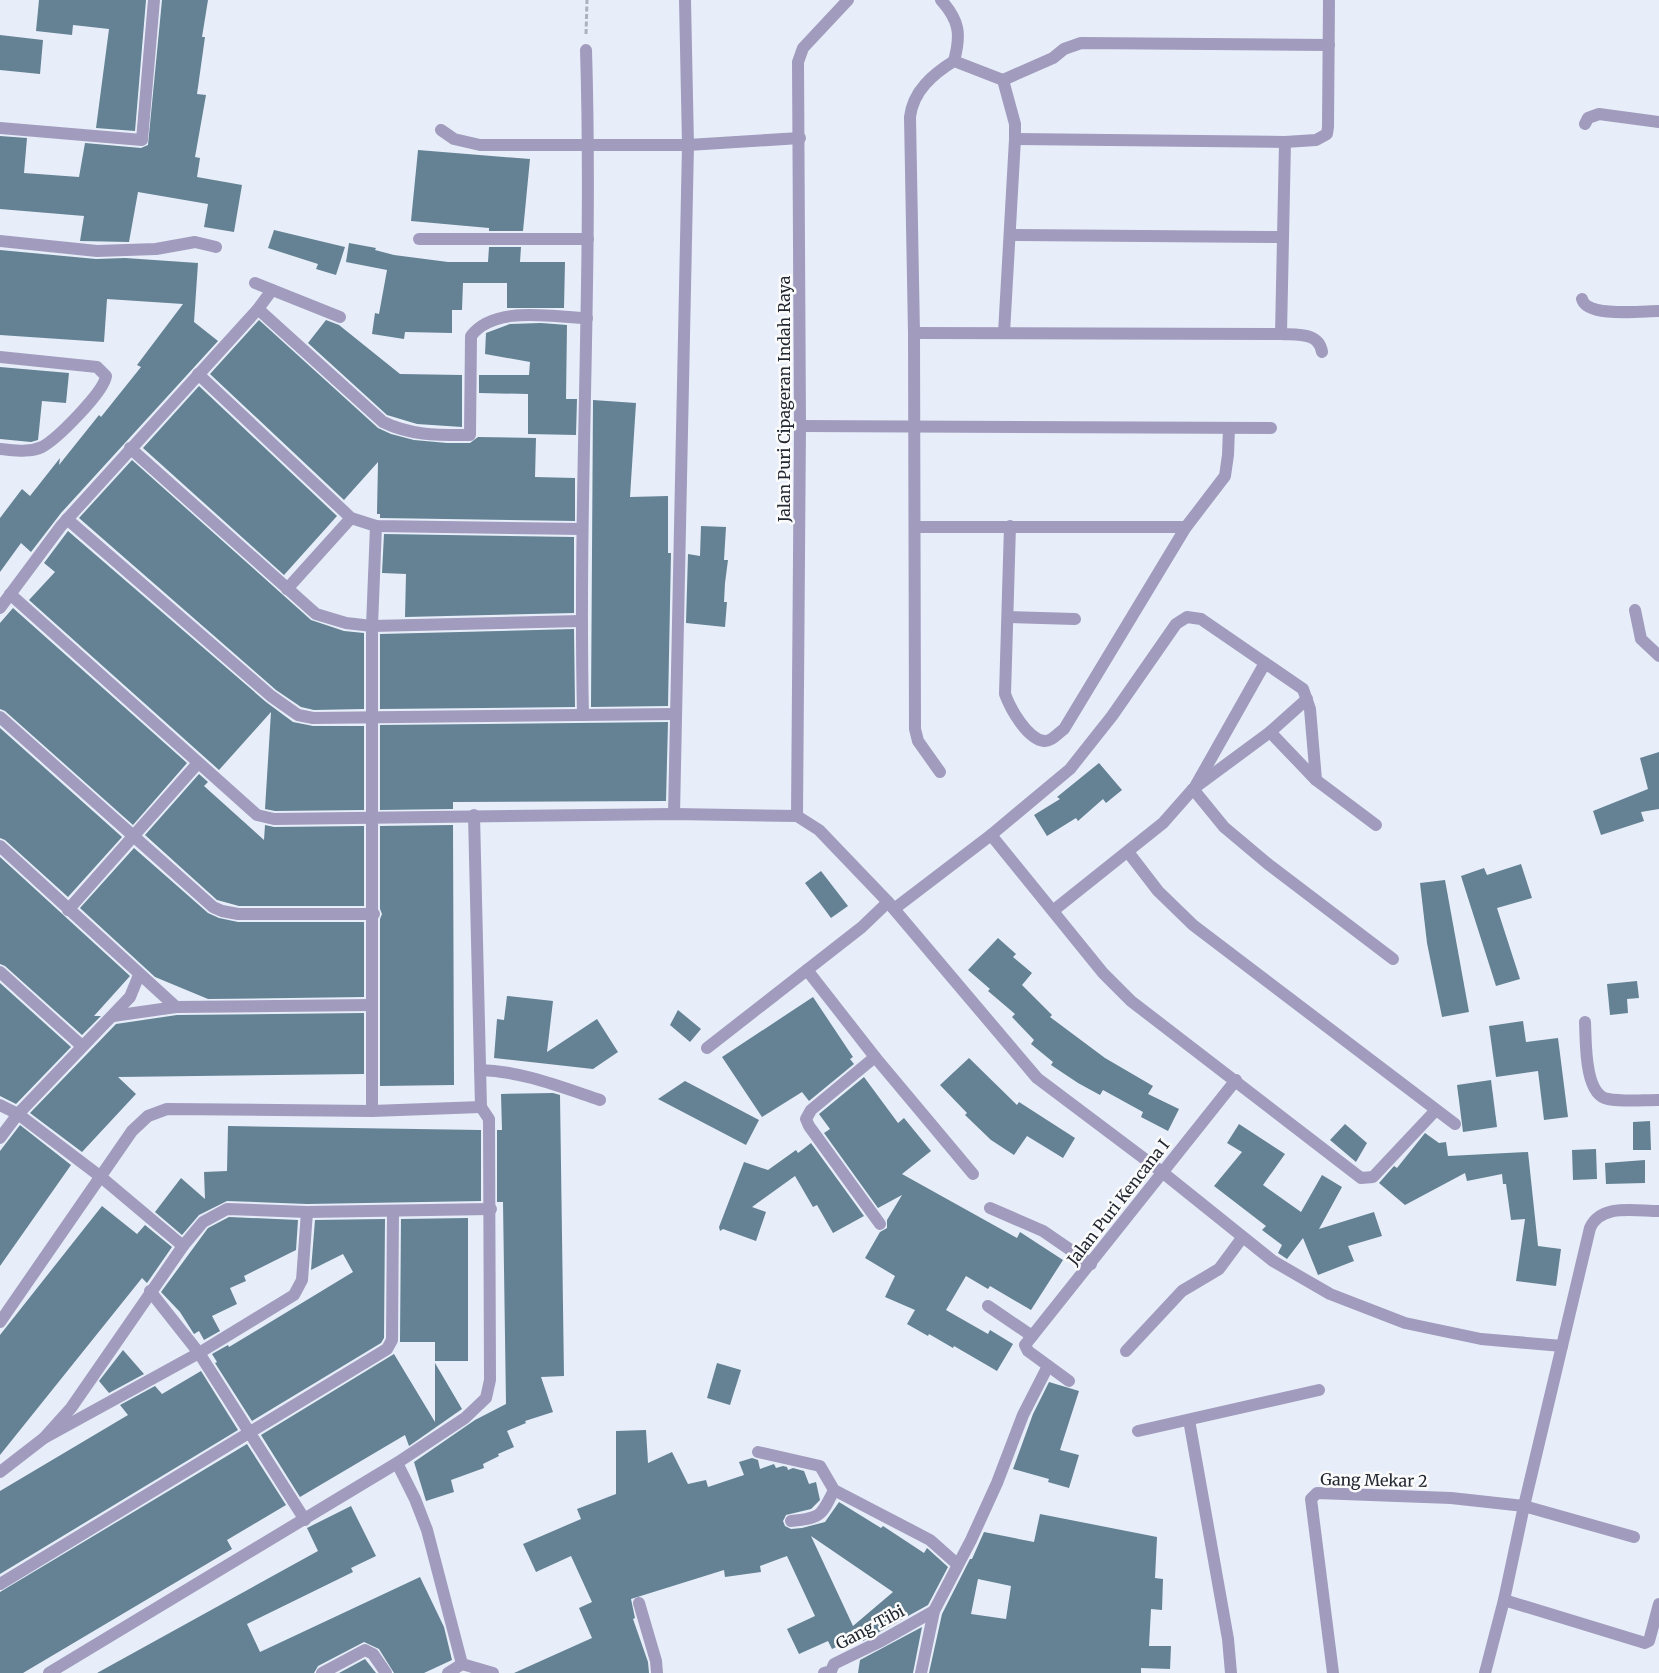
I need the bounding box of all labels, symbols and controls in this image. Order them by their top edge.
street label: Jalan Puri Cipageran Indah Raya [774,275,794,523]
street label: Jalan Puri Kencana I [1062,1135,1173,1270]
street label: Gang Mekar 2 [1320,1469,1428,1491]
street label: Gang Tibi [832,1601,908,1653]

